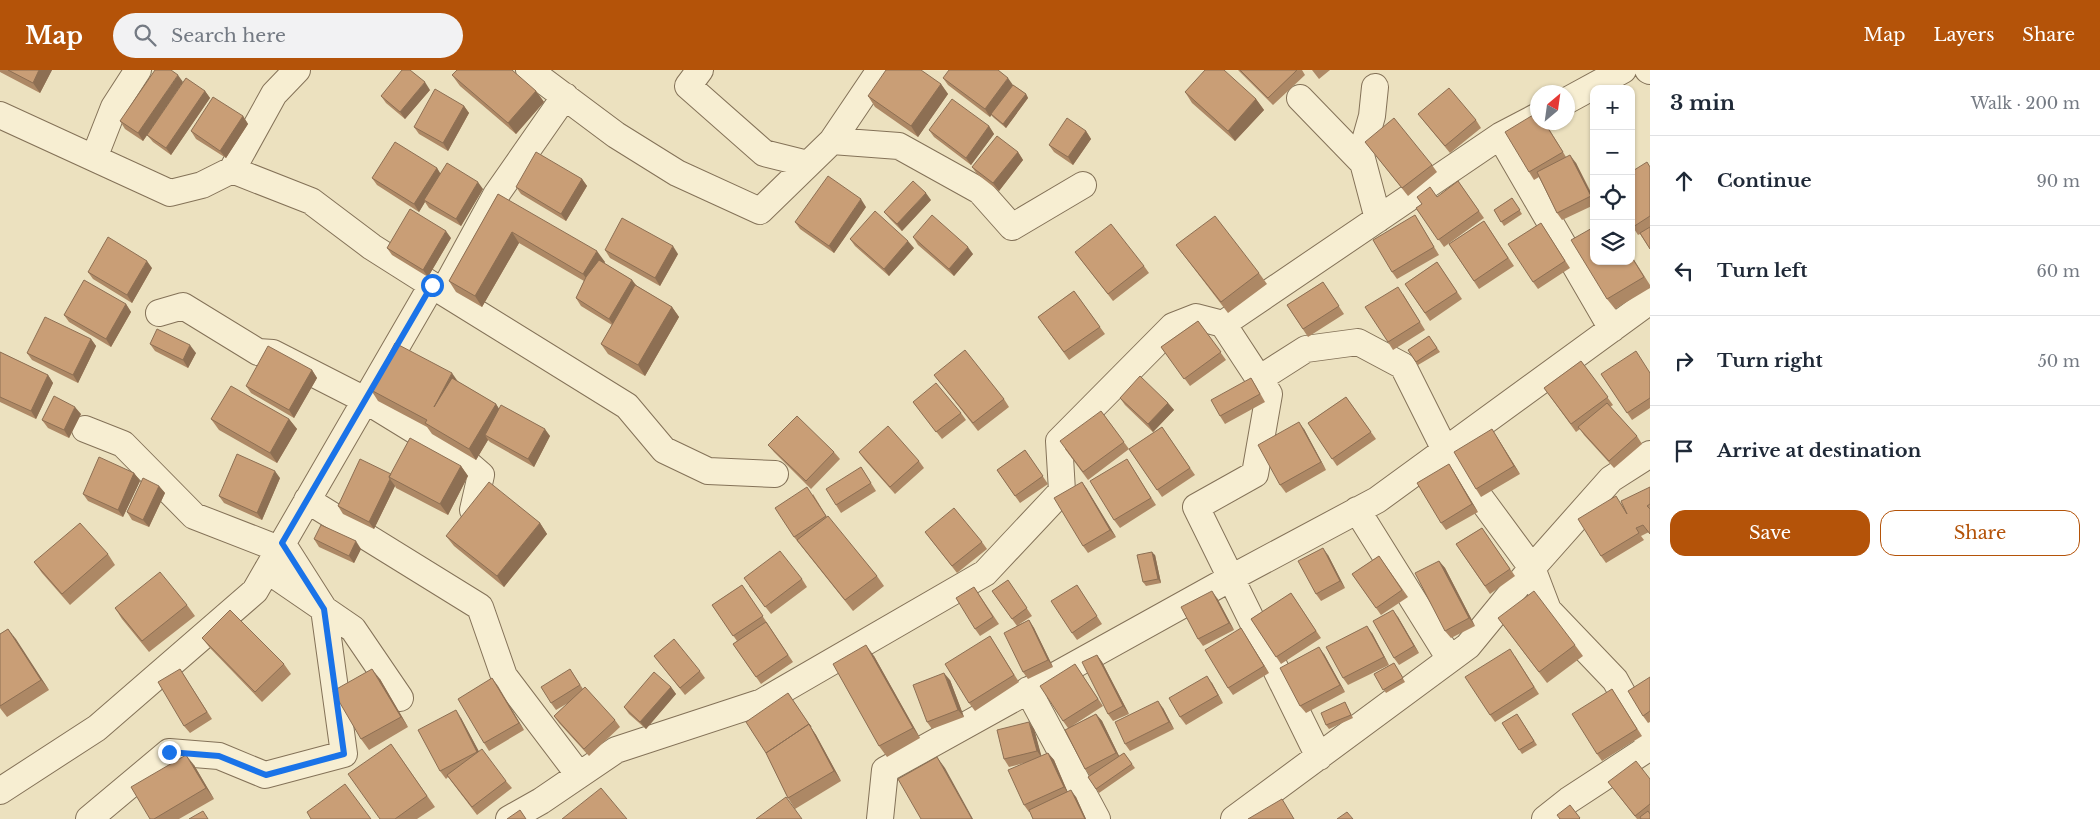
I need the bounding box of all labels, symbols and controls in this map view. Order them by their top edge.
search box [113,13,463,58]
text: Map [25,21,83,50]
icon: search [131,21,159,49]
text: Search here [171,24,286,47]
text: Map [1864,24,1905,46]
text: Layers [1933,24,1994,46]
text: Share [2022,24,2075,46]
north arrow [1530,85,1575,130]
map controls [1590,85,1635,265]
button: + [1590,85,1635,130]
text: 3 min [1670,90,1735,116]
text: Walk · 200 m [1971,93,2080,113]
button: − [1590,130,1635,175]
icon: ahead [1670,167,1698,195]
text: Continue [1717,169,1812,192]
text: 90 m [2037,171,2080,191]
button: locate [1590,175,1635,220]
button: layers [1590,220,1635,265]
icon: left [1670,257,1698,285]
text: Turn left [1717,259,1808,282]
text: 60 m [2037,261,2080,281]
route start [421,274,444,297]
icon: right [1670,347,1698,375]
text: Turn right [1717,349,1823,372]
text: 50 m [2038,351,2080,371]
icon: arrive [1670,437,1698,465]
text: Arrive at destination [1717,439,1921,462]
button: Save [1670,510,1870,556]
button: Share [1880,510,2080,556]
route end [158,741,181,764]

